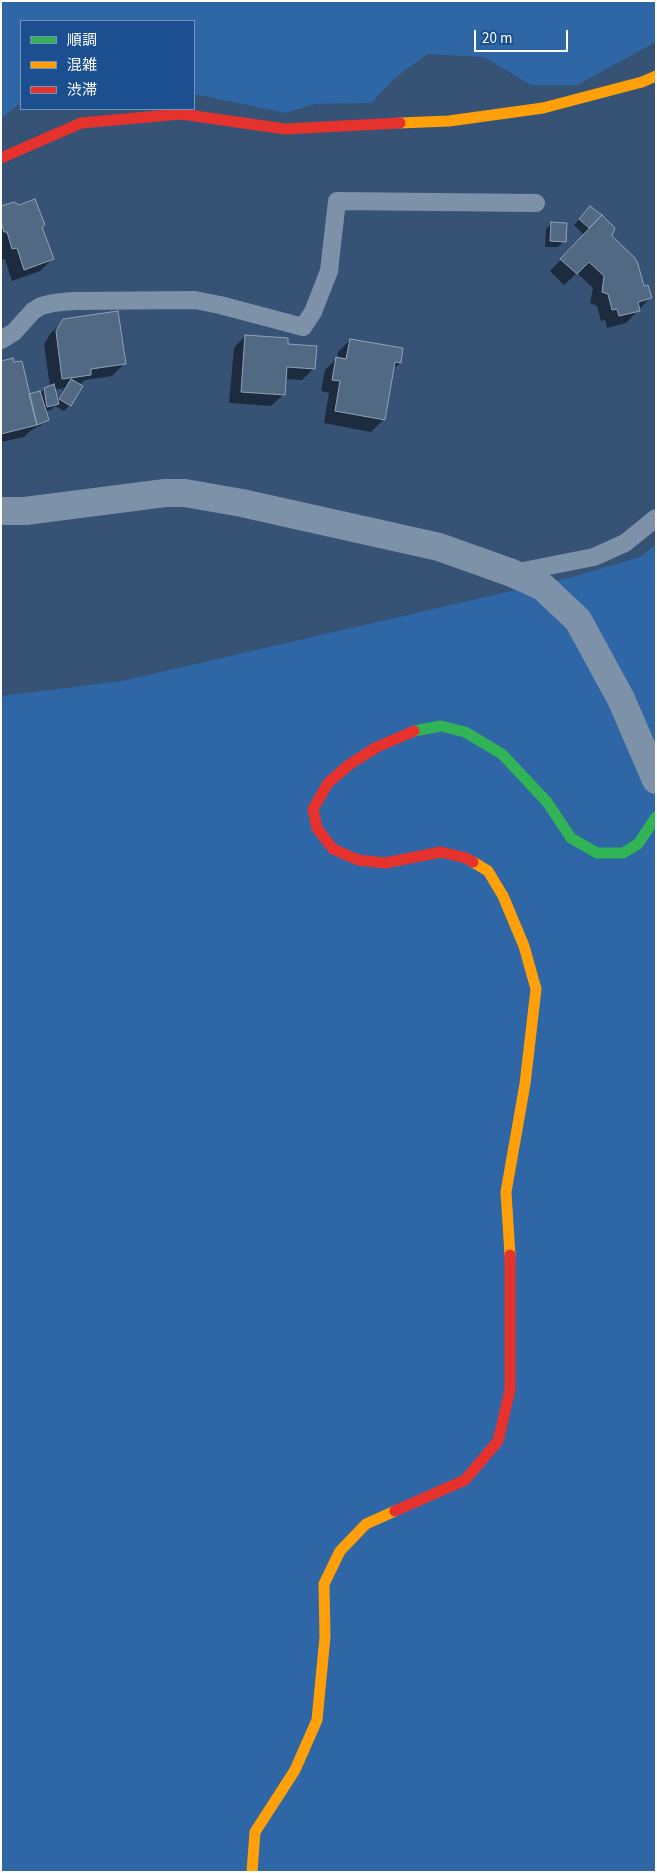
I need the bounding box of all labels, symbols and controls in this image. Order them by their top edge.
legend [20,20,195,110]
scale bar [477,20,571,52]
text: 20 m [482,28,512,49]
text: 順調 [67,30,97,51]
text: 混雑 [67,55,97,76]
text: 渋滞 [67,80,97,101]

